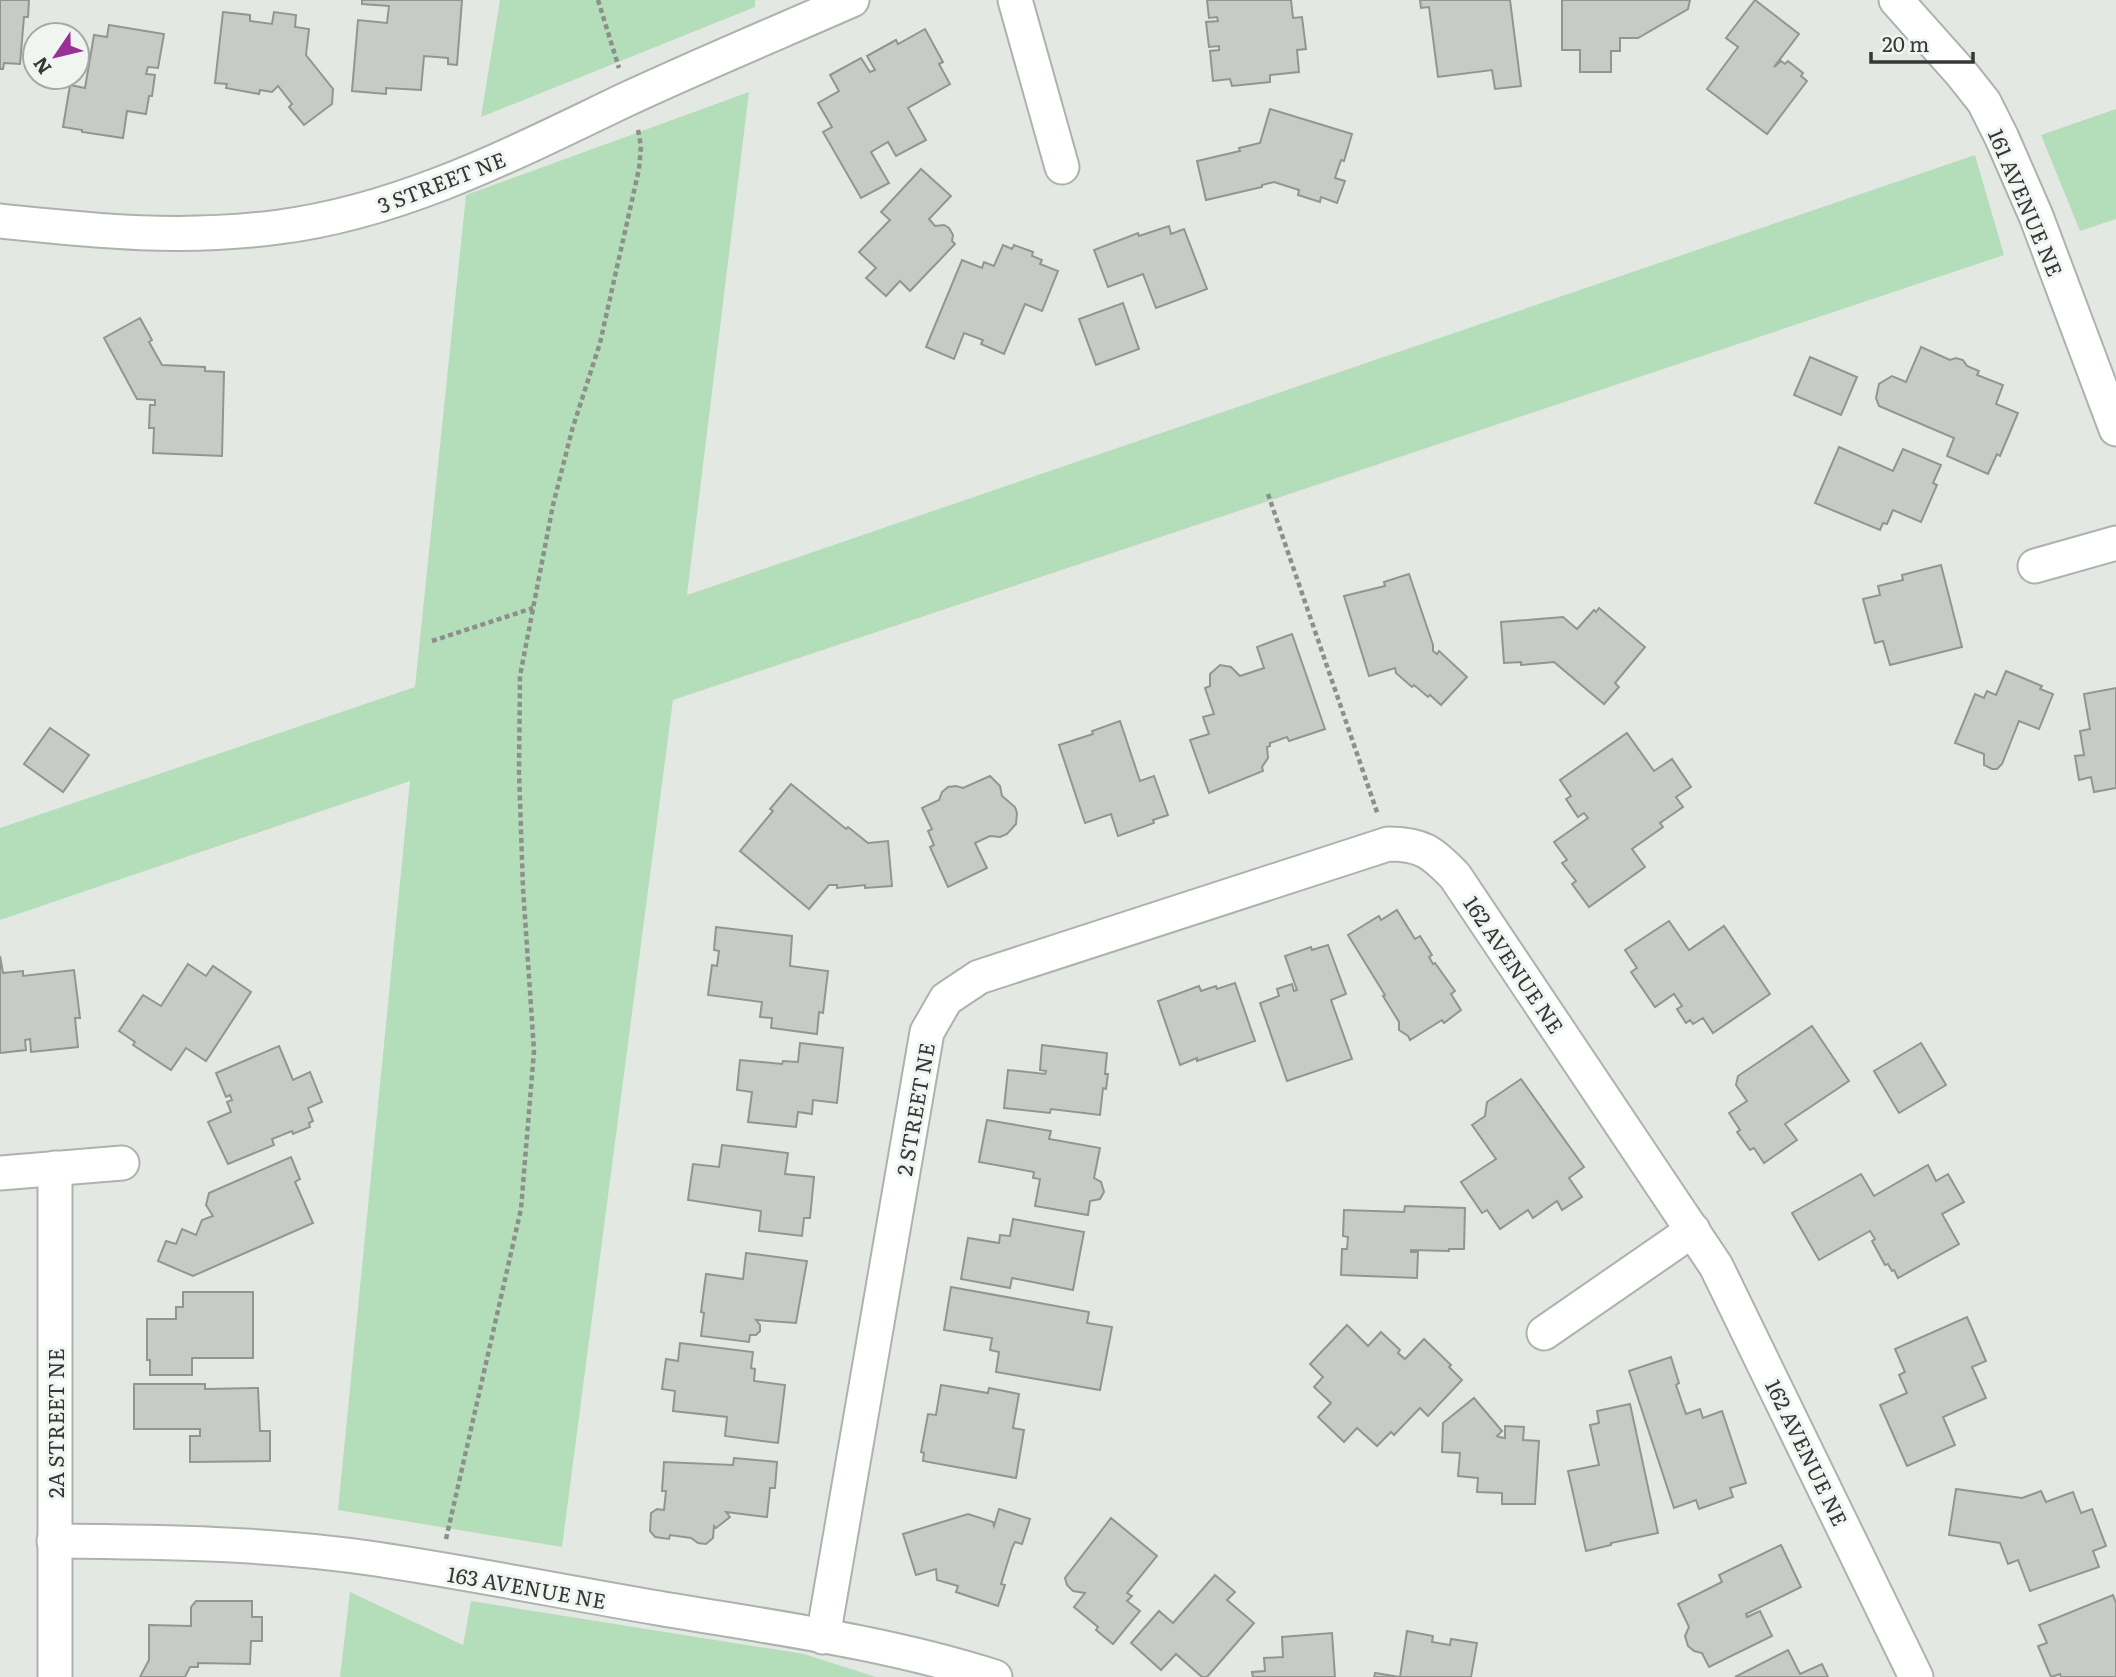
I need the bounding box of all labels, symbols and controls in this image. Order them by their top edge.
north arrow [21,21,91,91]
scale bar [1871,21,1972,65]
text: 20 m [1882,27,1929,58]
text: N [25,52,57,81]
street label: 161 AVENUE NE [1982,123,2072,281]
street label: 3 STREET NE [372,142,510,220]
street label: 162 AVENUE NE [1457,889,1573,1039]
street label: 2 STREET NE [887,1040,941,1178]
street label: 2A STREET NE [39,1348,70,1498]
street label: 162 AVENUE NE [1759,1373,1857,1531]
street label: 163 AVENUE NE [445,1557,609,1615]

